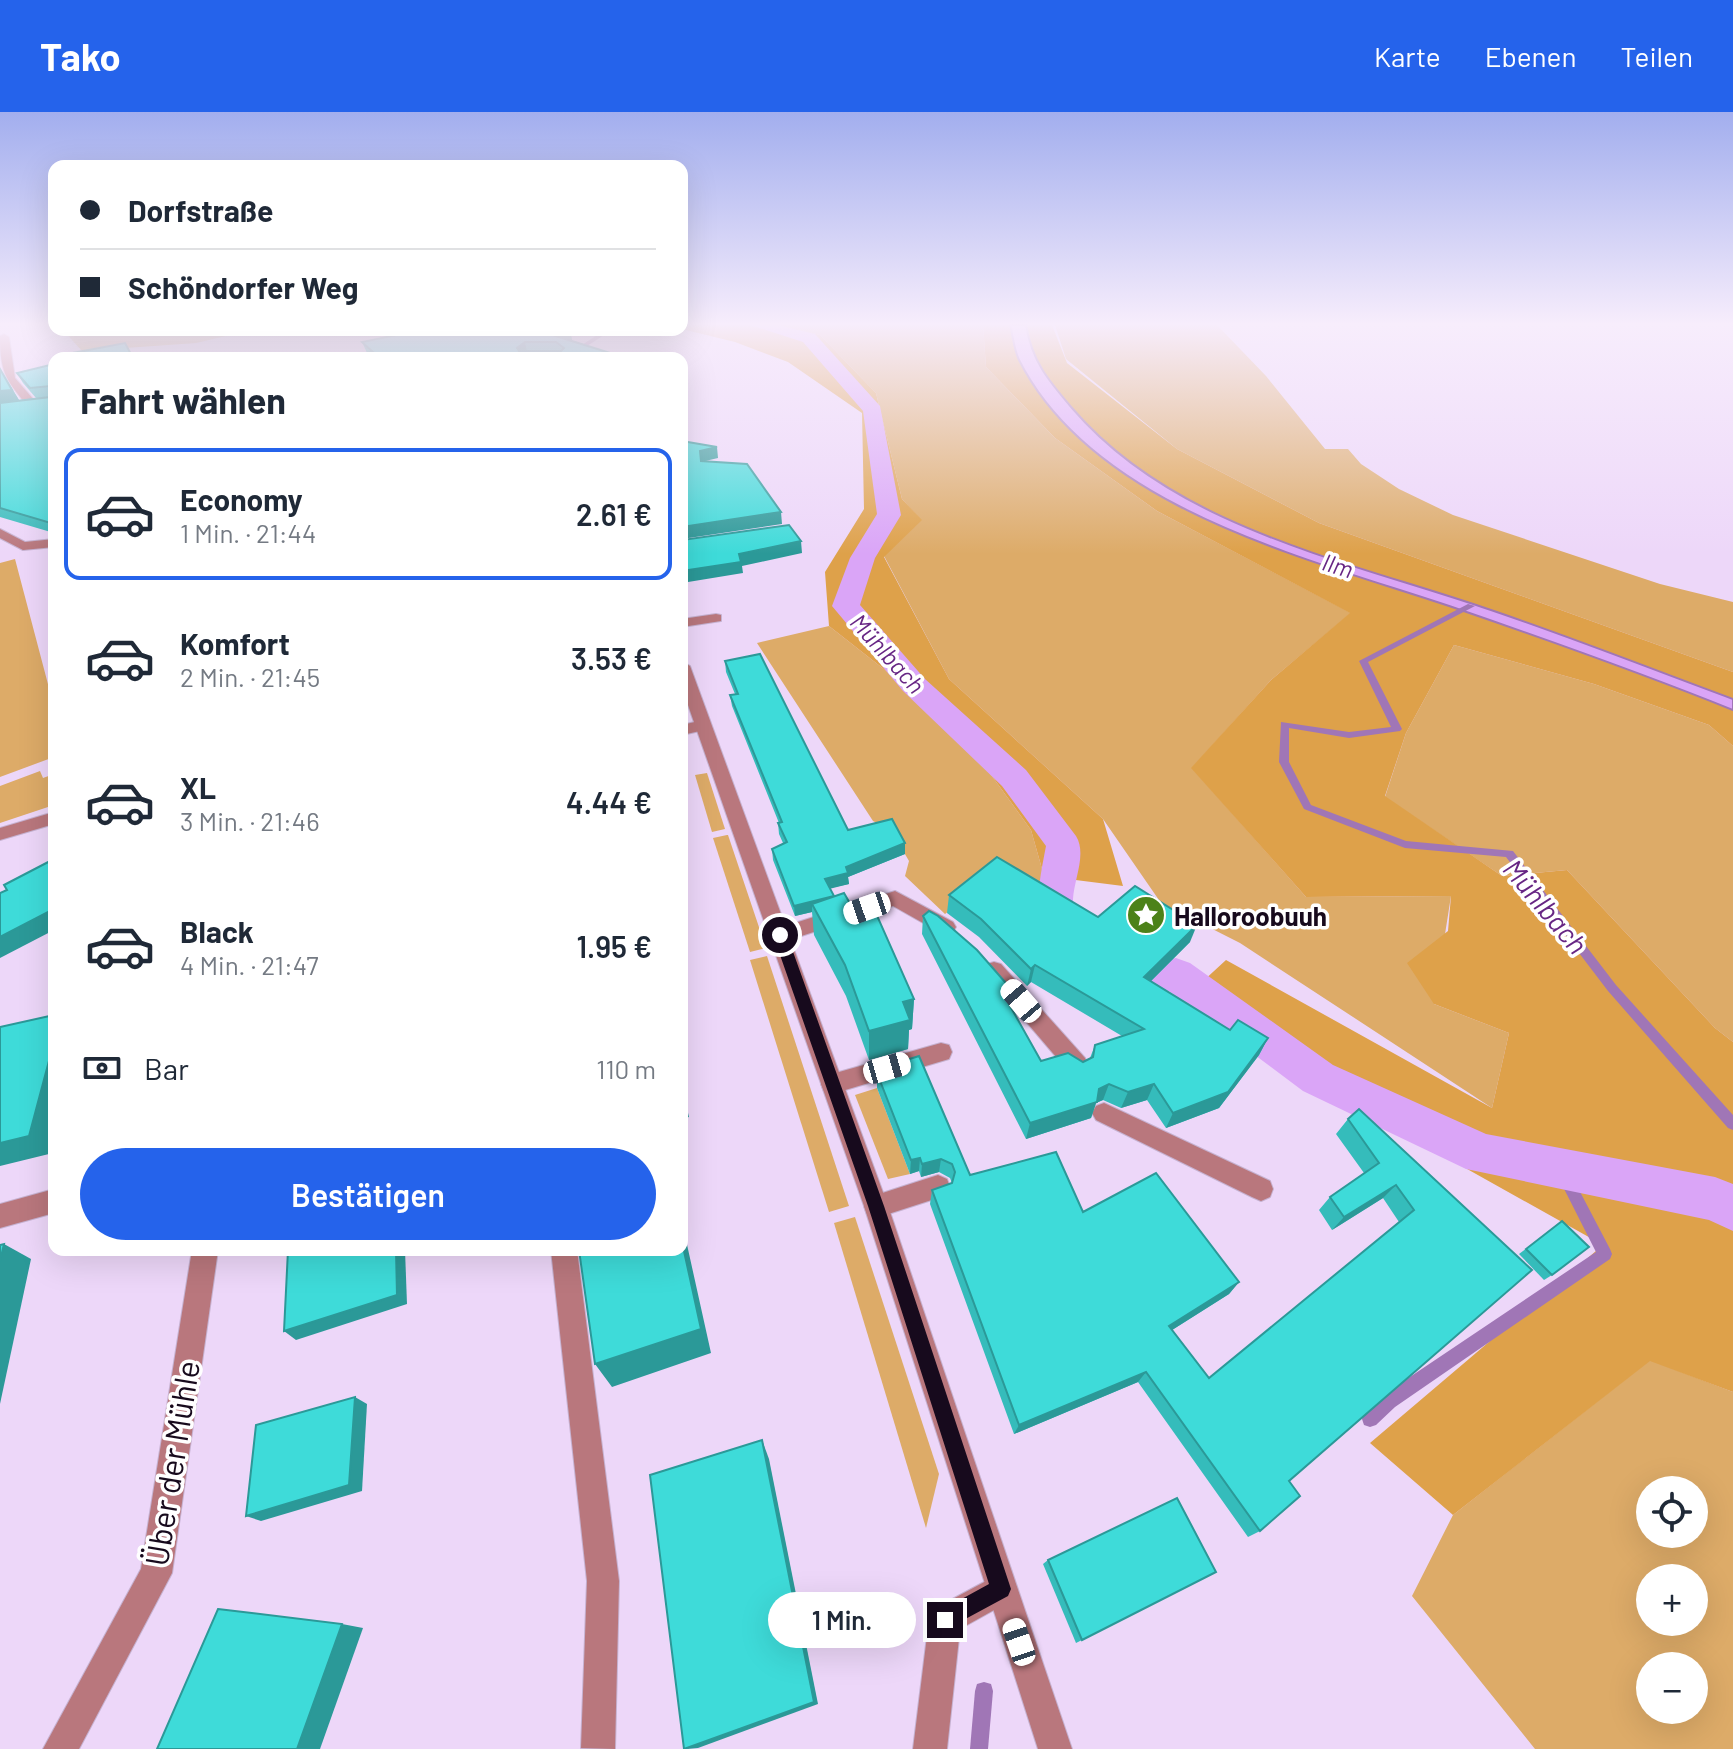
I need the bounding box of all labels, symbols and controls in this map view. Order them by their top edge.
text: Tako [40,33,121,79]
text: Karte [1374,39,1441,73]
text: Ebenen [1485,39,1577,73]
text: Teilen [1621,39,1693,73]
text: Dorfstraße [128,192,273,228]
text: Schöndorfer Weg [128,269,359,305]
text: Fahrt wählen [80,378,286,421]
icon: car [84,478,156,550]
text: Economy [180,481,303,517]
text: 2.61 € [576,496,652,532]
text: 1 Min. · 21:44 [180,517,316,548]
water label: Ilm [1319,547,1357,583]
water label: Mühlbach [845,607,931,699]
icon: car [84,622,156,694]
text: Komfort [180,625,290,661]
text: 3.53 € [571,640,652,676]
text: 2 Min. · 21:45 [180,661,320,692]
icon: car [84,766,156,838]
text: XL [180,769,216,805]
text: 4.44 € [566,784,652,820]
text: 3 Min. · 21:46 [180,805,320,836]
water label: Mühlbach [1497,852,1595,960]
car [840,889,894,927]
place icon: Halloroobuuh [1125,894,1167,936]
place label: Halloroobuuh [1174,900,1327,931]
icon: car [84,910,156,982]
text: Black [180,913,254,949]
route start [762,917,798,953]
text: 1.95 € [576,928,652,964]
text: 4 Min. · 21:47 [180,949,319,980]
car [996,975,1046,1027]
icon: cash [80,1046,124,1090]
text: Bar [144,1050,189,1086]
car [861,1050,913,1086]
text: 110 m [596,1053,656,1084]
button: Bestätigen [80,1148,656,1240]
street label: Über der Mühle [136,1358,206,1568]
map controls [1636,1476,1708,1724]
button: locate [1636,1476,1708,1548]
button: + [1636,1564,1708,1636]
callout: 1 Min. [769,1592,917,1648]
route end [927,1602,963,1638]
text: 1 Min. [812,1604,872,1635]
car [1000,1615,1038,1669]
button: − [1636,1652,1708,1724]

